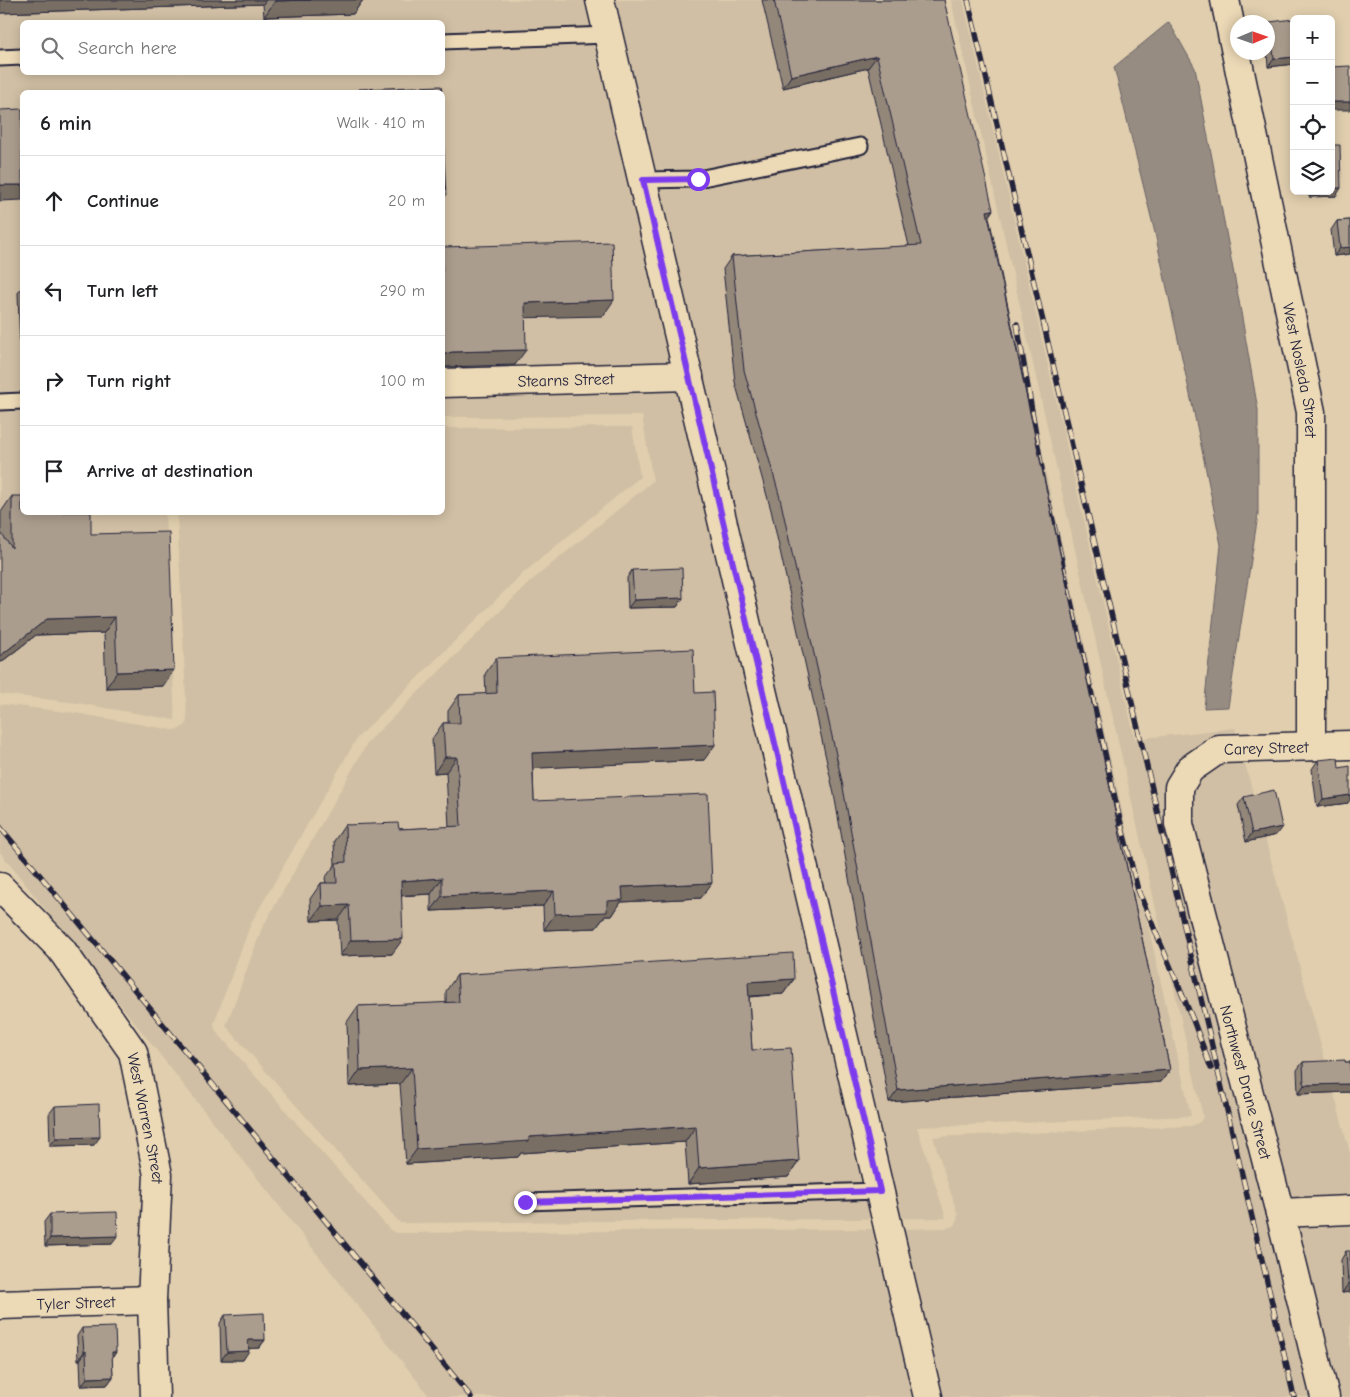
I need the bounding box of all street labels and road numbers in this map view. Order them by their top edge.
street label: West Nosleda Street [1278,301,1319,438]
street label: Stearns Street [517,370,615,391]
street label: Carey Street [1224,738,1309,759]
street label: Northwest Drane Street [1216,1003,1274,1162]
street label: West Warren Street [123,1051,167,1184]
street label: Tyler Street [36,1293,116,1314]

